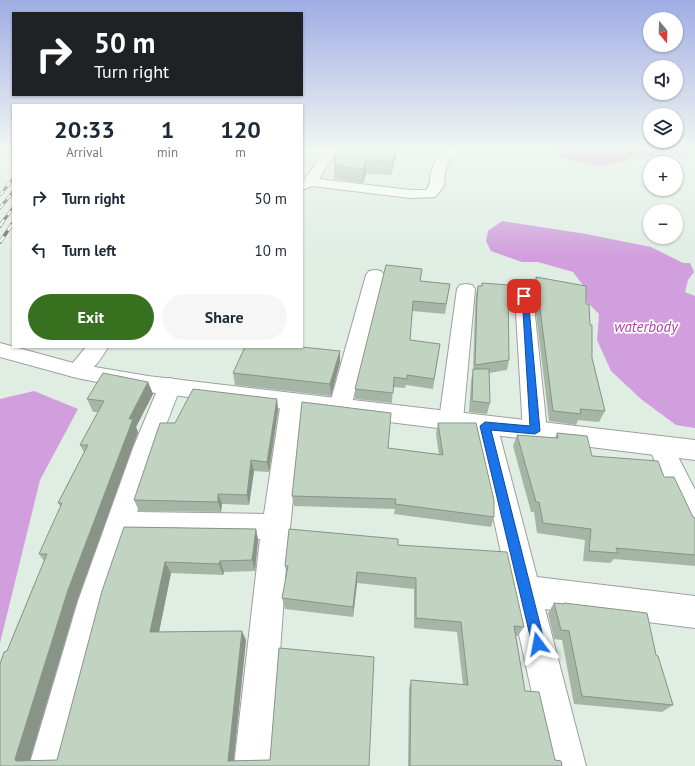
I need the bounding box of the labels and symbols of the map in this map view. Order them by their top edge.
north arrow [643,12,683,52]
pin [507,279,541,313]
water label: waterbody [614,317,679,336]
position arrow [517,623,559,665]

